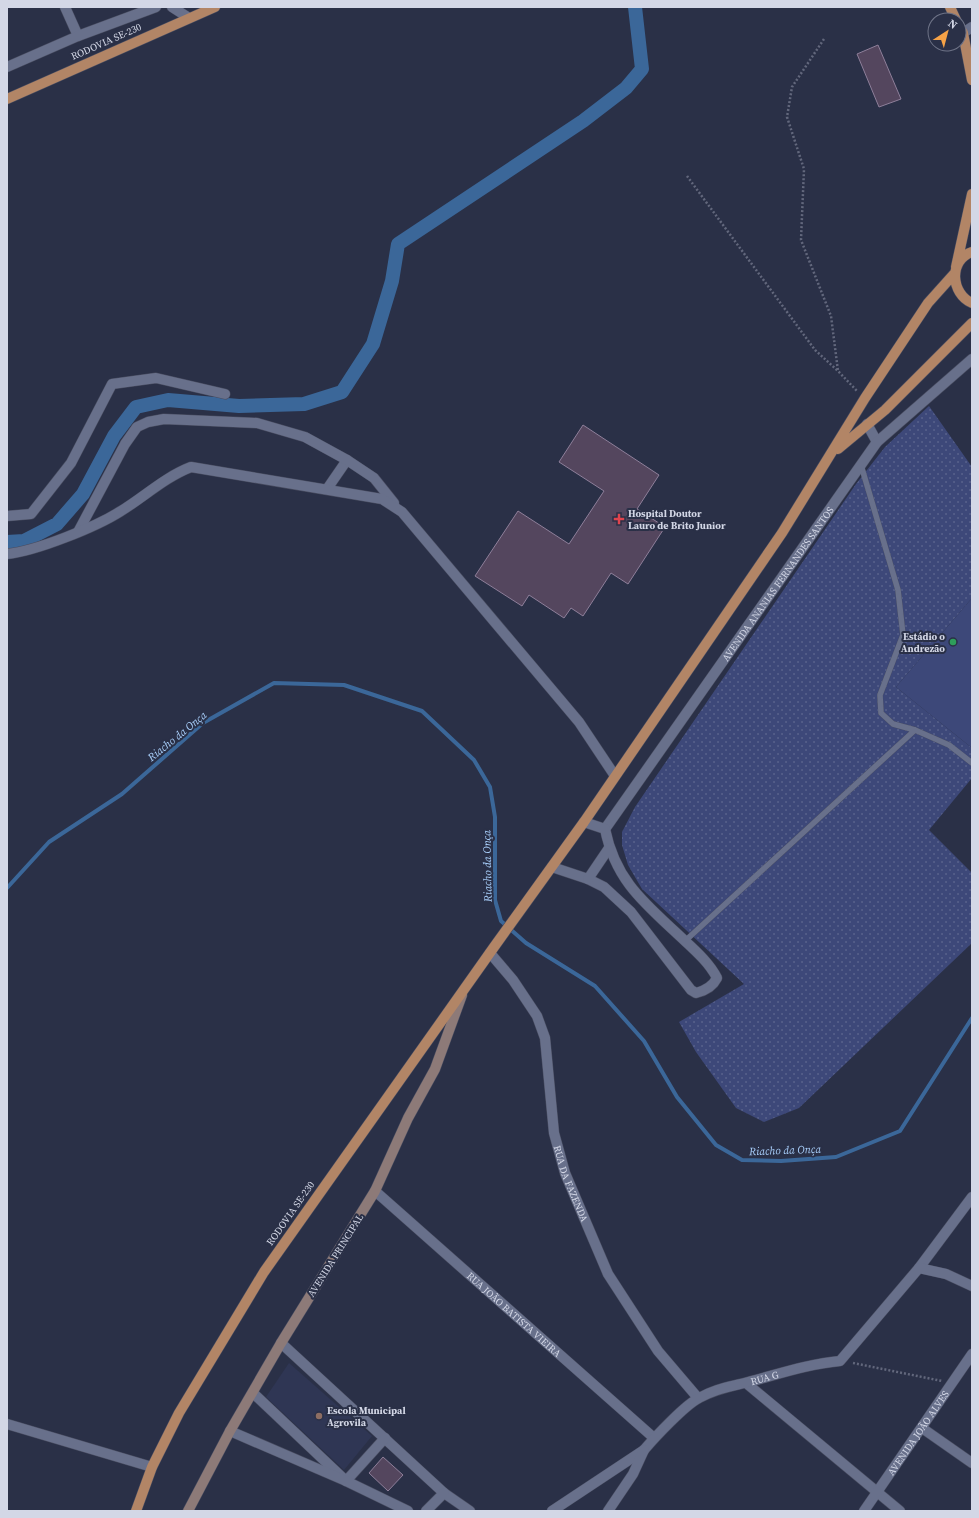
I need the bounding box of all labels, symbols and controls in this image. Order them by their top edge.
north arrow [927,12,967,52]
text: N [945,16,960,33]
street label: RODOVIA SE-230 [69,20,143,63]
street label: AVENIDA ANANIAS FERNANDES SANTOS [719,504,837,664]
place label: Hospital Doutor Lauro de Brito Junior [628,507,726,532]
marker: Hospital Doutor Lauro de Brito Junior [613,513,625,525]
place label: Estádio o Andrezão [901,630,945,655]
marker: Estádio o Andrezão [948,637,958,647]
water label: Riacho da Onça [144,708,210,766]
water label: Riacho da Onça [479,830,496,903]
water label: Riacho da Onça [748,1142,822,1159]
street label: RUA DA FAZENDA [551,1144,591,1224]
street label: RODOVIA SE-230 [263,1179,317,1248]
street label: AVENIDA PRINCIPAL [305,1211,366,1299]
street label: RUA JOÃO BATISTA VIEIRA [464,1269,564,1360]
street label: RUA G [749,1368,780,1388]
street label: AVENIDA JOÃO ALVES [885,1388,952,1478]
place label: Escola Municipal Agrovila [327,1404,406,1429]
marker: Escola Municipal Agrovila [314,1411,324,1421]

